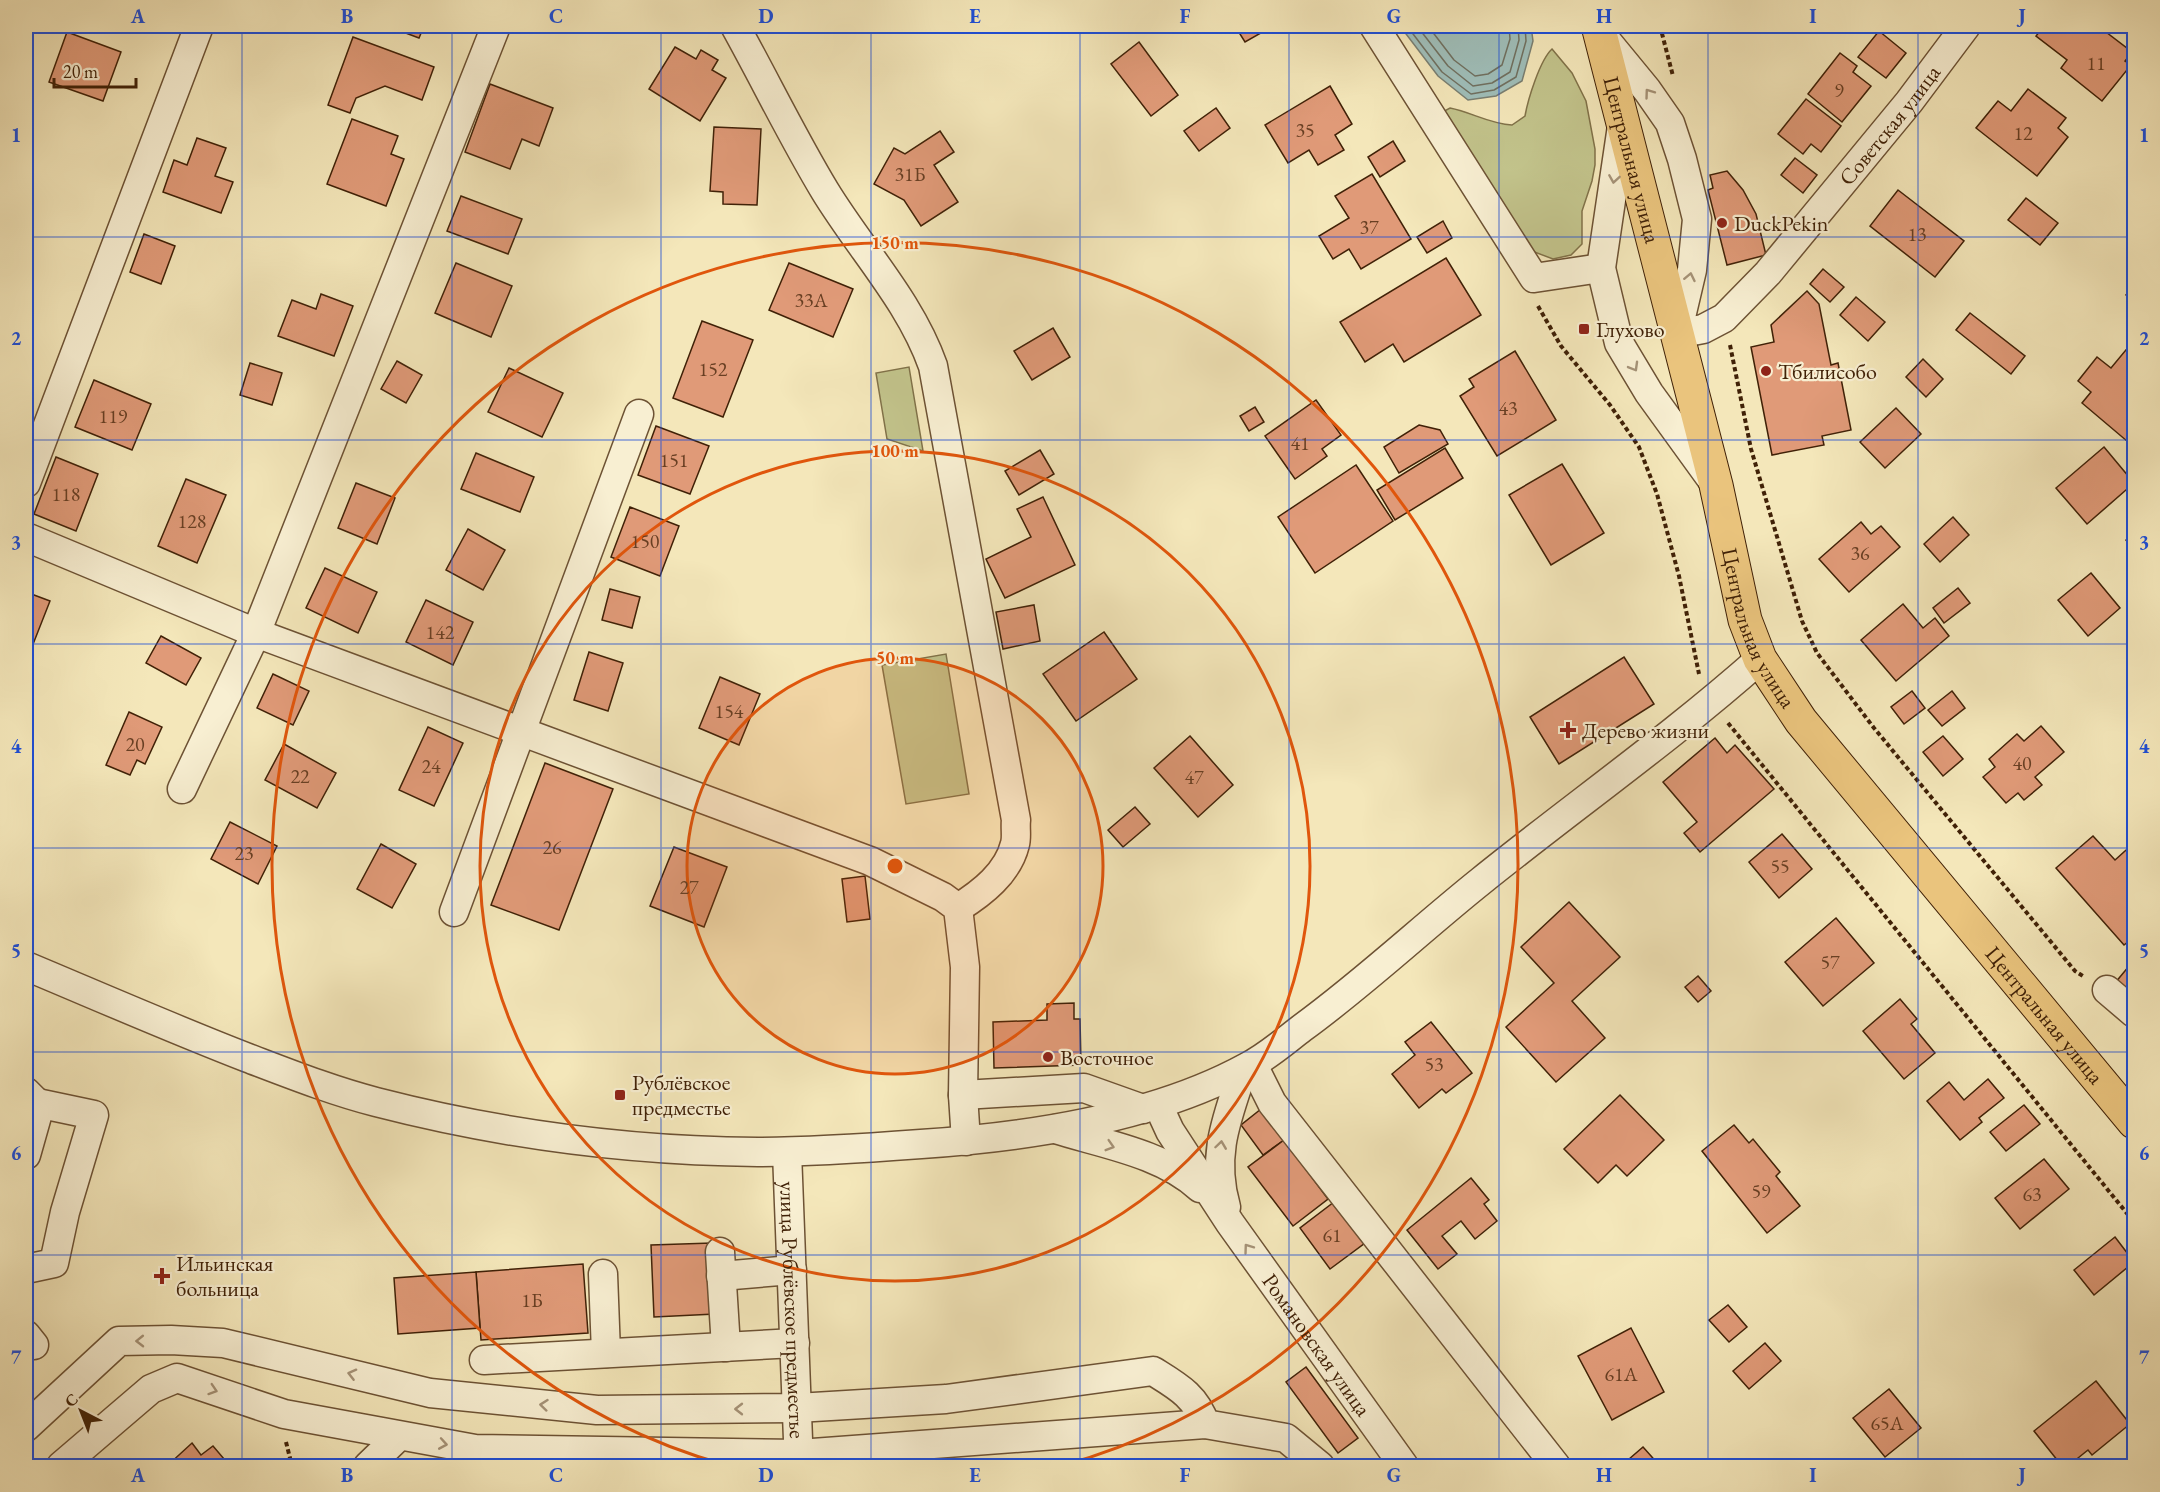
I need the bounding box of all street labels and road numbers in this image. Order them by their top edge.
street label: Советская улица [1832,59,1947,191]
street label: Центральная улица [1597,73,1668,246]
street label: Центральная улица [1715,545,1803,714]
street label: Центральная улица [1979,940,2111,1090]
street label: улица Рублёвское предместье [774,1181,812,1439]
street label: Романовская улица [1256,1267,1378,1422]

